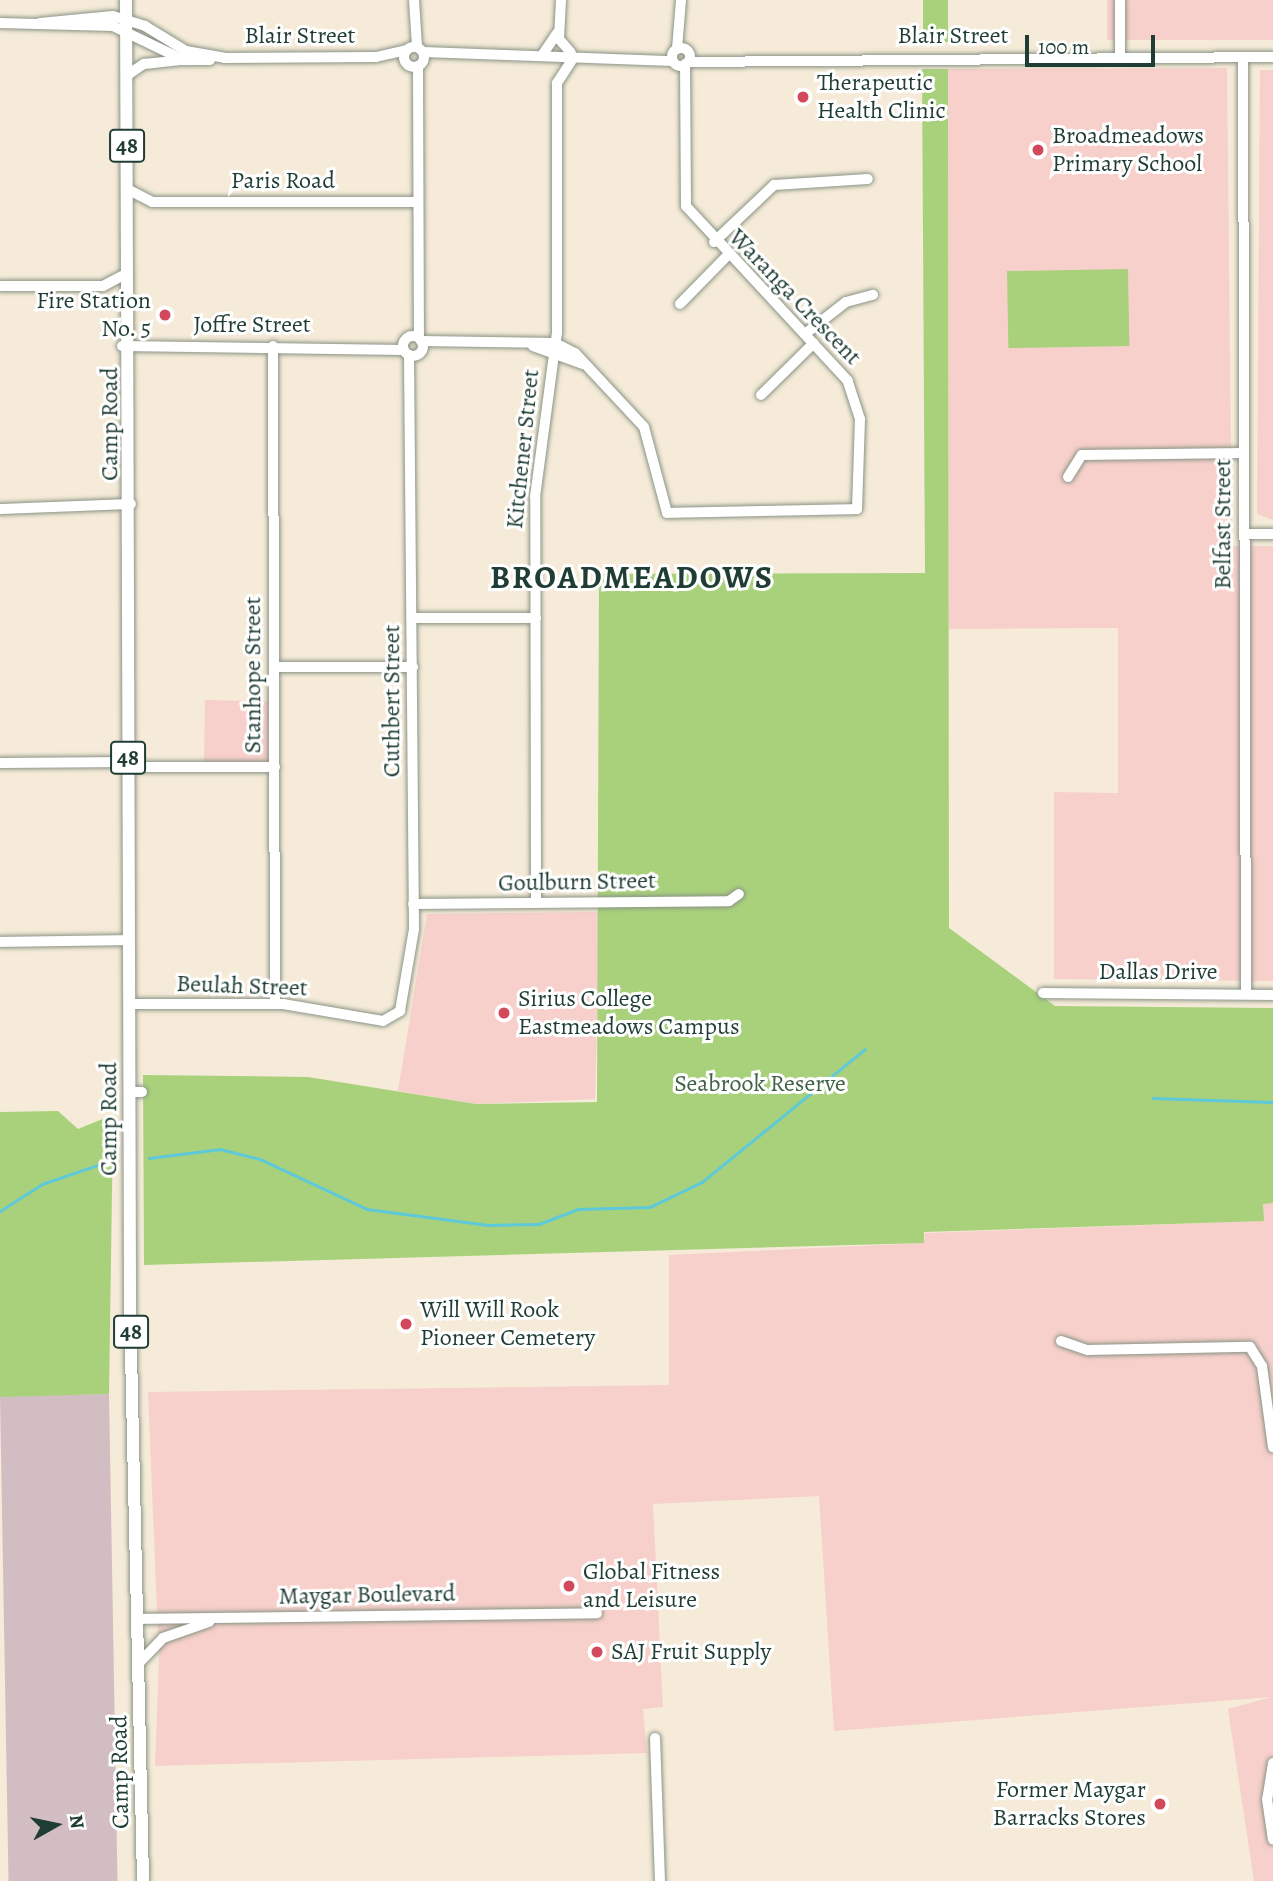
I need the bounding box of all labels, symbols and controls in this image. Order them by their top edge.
scale bar [1028,21,1158,65]
street label: Blair Street [244,22,356,50]
street label: Blair Street [897,22,1009,50]
text: 100 m [1038,33,1089,61]
place label: Therapeutic Health Clinic [817,69,946,125]
marker: Therapeutic Health Clinic [795,89,811,105]
place label: Broadmeadows Primary School [1052,122,1204,178]
road number: 48 [108,127,146,166]
marker: Broadmeadows Primary School [1030,142,1046,158]
street label: Paris Road [231,167,335,195]
street label: Waranga Crescent [723,223,867,371]
place label: Fire Station No. 5 [36,287,151,343]
marker: Fire Station No. 5 [157,307,173,323]
street label: Joffre Street [193,311,311,339]
street label: Camp Road [96,367,124,481]
street label: Kitchener Street [500,368,546,530]
street label: Belfast Street [1209,459,1237,589]
district label: BROADMEADOWS [491,558,773,596]
street label: Stanhope Street [239,597,267,753]
street label: Cuthbert Street [378,625,406,777]
road number: 48 [109,738,147,778]
street label: Goulburn Street [498,866,656,898]
street label: Dallas Drive [1098,958,1218,986]
street label: Beulah Street [176,969,308,1003]
place label: Sirius College Eastmeadows Campus [518,985,740,1041]
marker: Sirius College Eastmeadows Campus [496,1005,512,1021]
street label: Camp Road [95,1062,123,1176]
park label: Seabrook Reserve [674,1070,846,1098]
place label: Will Will Rook Pioneer Cemetery [420,1296,595,1352]
road number: 48 [112,1312,150,1352]
marker: Will Will Rook Pioneer Cemetery [398,1316,414,1332]
place label: Global Fitness and Leisure [583,1558,720,1614]
marker: Global Fitness and Leisure [561,1578,577,1594]
street label: Maygar Boulevard [278,1579,456,1611]
place label: SAJ Fruit Supply [611,1638,771,1666]
marker: SAJ Fruit Supply [589,1644,605,1660]
street label: Camp Road [105,1715,135,1829]
place label: Former Maygar Barracks Stores [993,1776,1146,1832]
north arrow [21,1790,91,1860]
marker: Former Maygar Barracks Stores [1152,1796,1168,1812]
text: N [63,1813,91,1831]

